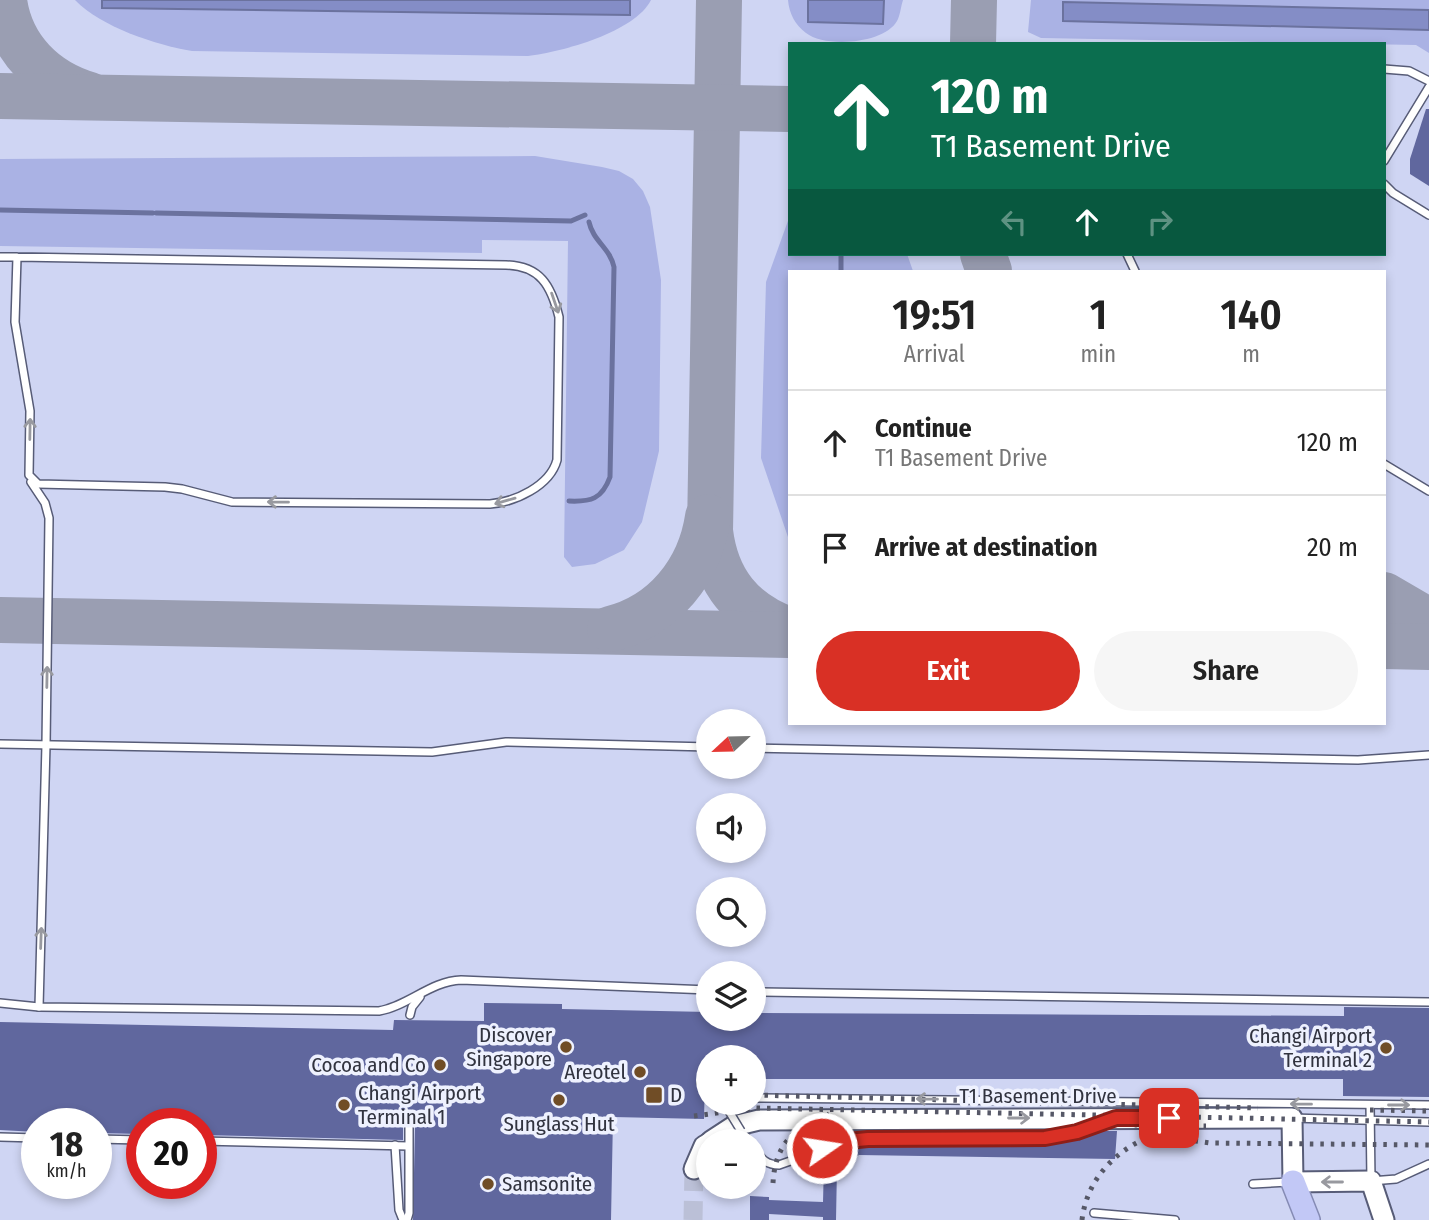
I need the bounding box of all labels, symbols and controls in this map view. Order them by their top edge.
text: 120 m [931,67,1049,126]
icon: ahead [816,70,907,161]
text: T1 Basement Drive [931,127,1171,165]
icon: left [995,203,1033,241]
icon: ahead [1068,203,1106,241]
icon: right [1141,203,1179,241]
text: 19:51 [892,290,976,340]
text: 1 [1090,290,1107,340]
text: 140 [1220,290,1282,340]
one-way arrow [550,291,562,313]
text: Arrival [904,340,965,368]
text: min [1081,340,1116,368]
text: m [1242,340,1260,368]
text: Continue [875,413,972,444]
one-way arrow [23,418,36,441]
icon: ahead [816,424,854,462]
text: 120 m [1297,427,1358,458]
text: T1 Basement Drive [875,444,1047,472]
one-way arrow [267,495,290,509]
one-way arrow [494,495,517,508]
icon: arrive [816,529,854,567]
text: Arrive at destination [875,532,1098,563]
text: 20 m [1307,532,1358,563]
button: Exit [816,631,1080,711]
button: Share [1094,631,1358,711]
one-way arrow [40,666,54,689]
north arrow [696,709,766,779]
map controls [696,709,766,1199]
button: sound [696,793,766,863]
button: search [696,877,766,947]
one-way arrow [34,927,47,950]
button: layers [696,961,766,1031]
place label: Discover Singapore [466,1022,553,1072]
place label: Changi Airport Terminal 2 [1249,1023,1372,1073]
marker: Discover Singapore [558,1039,574,1055]
marker: Changi Airport Terminal 2 [1378,1040,1394,1056]
button: + [696,1045,766,1115]
place label: Cocoa and Co [311,1052,426,1078]
marker: Cocoa and Co [432,1057,448,1073]
place label: Areotel [564,1059,626,1085]
marker: Areotel [632,1064,648,1080]
place label: Changi Airport Terminal 1 [358,1080,481,1130]
place label: D [670,1082,682,1108]
street label: T1 Basement Drive [959,1083,1117,1109]
marker: D [644,1085,664,1105]
pin [1139,1088,1199,1148]
marker: Sunglass Hut [551,1092,567,1108]
one-way arrow [916,1092,939,1106]
marker: Changi Airport Terminal 1 [336,1097,352,1113]
one-way arrow [1290,1098,1313,1111]
one-way arrow [1388,1098,1411,1112]
icon: arrive [1150,1099,1188,1137]
speed limit sign: 20 [126,1108,217,1199]
place label: Sunglass Hut [503,1111,615,1137]
position arrow [785,1111,859,1185]
one-way arrow [1007,1111,1030,1125]
text: 18 [50,1123,83,1165]
button: − [696,1129,766,1199]
text: km/h [46,1160,87,1182]
place label: Samsonite [502,1171,592,1197]
one-way arrow [1321,1175,1344,1188]
marker: Samsonite [480,1176,496,1192]

